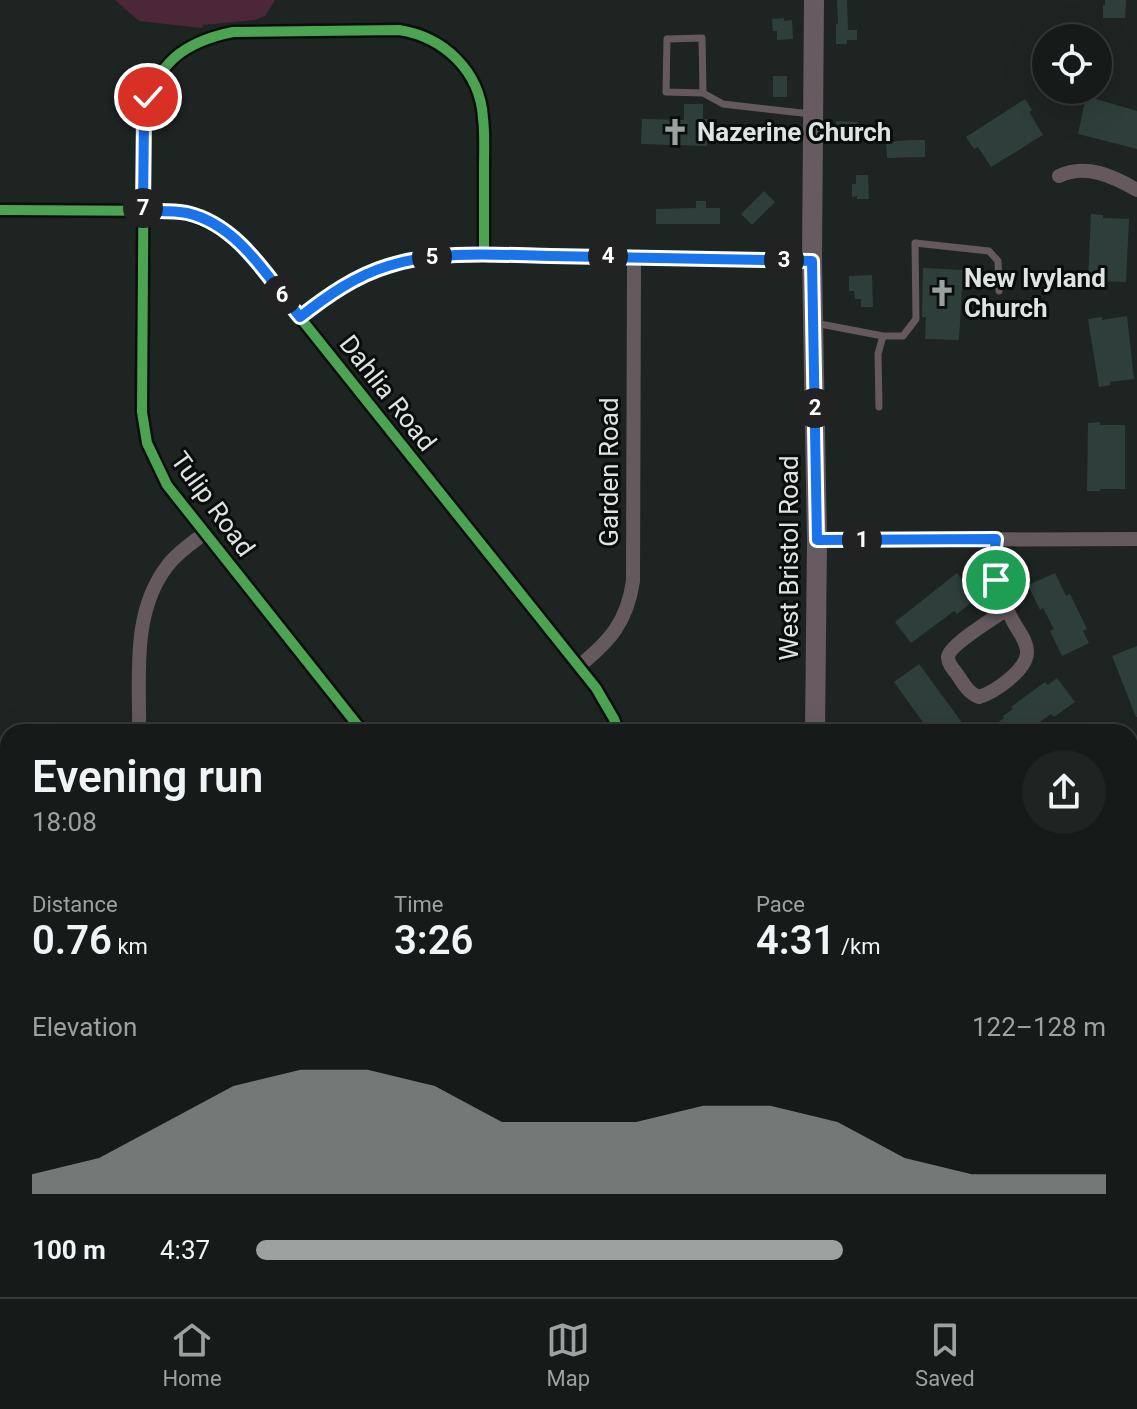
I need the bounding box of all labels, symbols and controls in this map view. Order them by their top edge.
map controls [1032,24,1112,104]
button: locate [1032,24,1112,104]
pin [114,63,182,131]
icon: check [126,75,170,119]
church icon: Nazerine Church [660,117,690,147]
place label: Nazerine Church [697,117,891,147]
pin: 7 [123,188,163,228]
text: 7 [137,195,149,220]
pin: 4 [588,236,628,276]
pin: 5 [412,237,452,277]
pin: 3 [764,240,804,280]
text: 4 [602,243,614,268]
text: 5 [426,244,438,269]
text: 3 [778,247,790,272]
place label: New Ivyland Church [964,263,1106,323]
pin: 6 [262,275,302,315]
church icon: New Ivyland Church [927,278,957,308]
text: 6 [276,282,288,307]
street label: Dahlia Road [334,329,442,457]
pin: 2 [795,388,835,428]
text: 2 [809,395,821,420]
street label: Garden Road [594,397,624,547]
street label: Tulip Road [165,446,261,562]
street label: West Bristol Road [774,455,804,661]
pin: 1 [842,520,882,560]
text: 1 [856,527,868,552]
pin [962,546,1030,614]
icon: arrive [974,558,1018,602]
button: share [1022,750,1106,834]
text: Evening run [32,751,263,803]
text: 18:08 [32,807,97,837]
text: Distance [32,892,118,917]
text: Time [394,892,443,917]
text: Pace [756,892,805,917]
text: 0.76 [32,917,112,964]
text: 3:26 [394,917,473,964]
text: 4:31 [756,917,835,964]
text: km [112,934,148,959]
text: /km [835,934,880,959]
text: Elevation [32,1012,137,1042]
text: 122–128 m [972,1012,1106,1042]
text: 100 m [32,1235,106,1265]
text: 4:37 [160,1235,210,1265]
tab: Home [162,1318,222,1391]
tab: Map [546,1318,590,1391]
tab: Saved [915,1318,975,1391]

